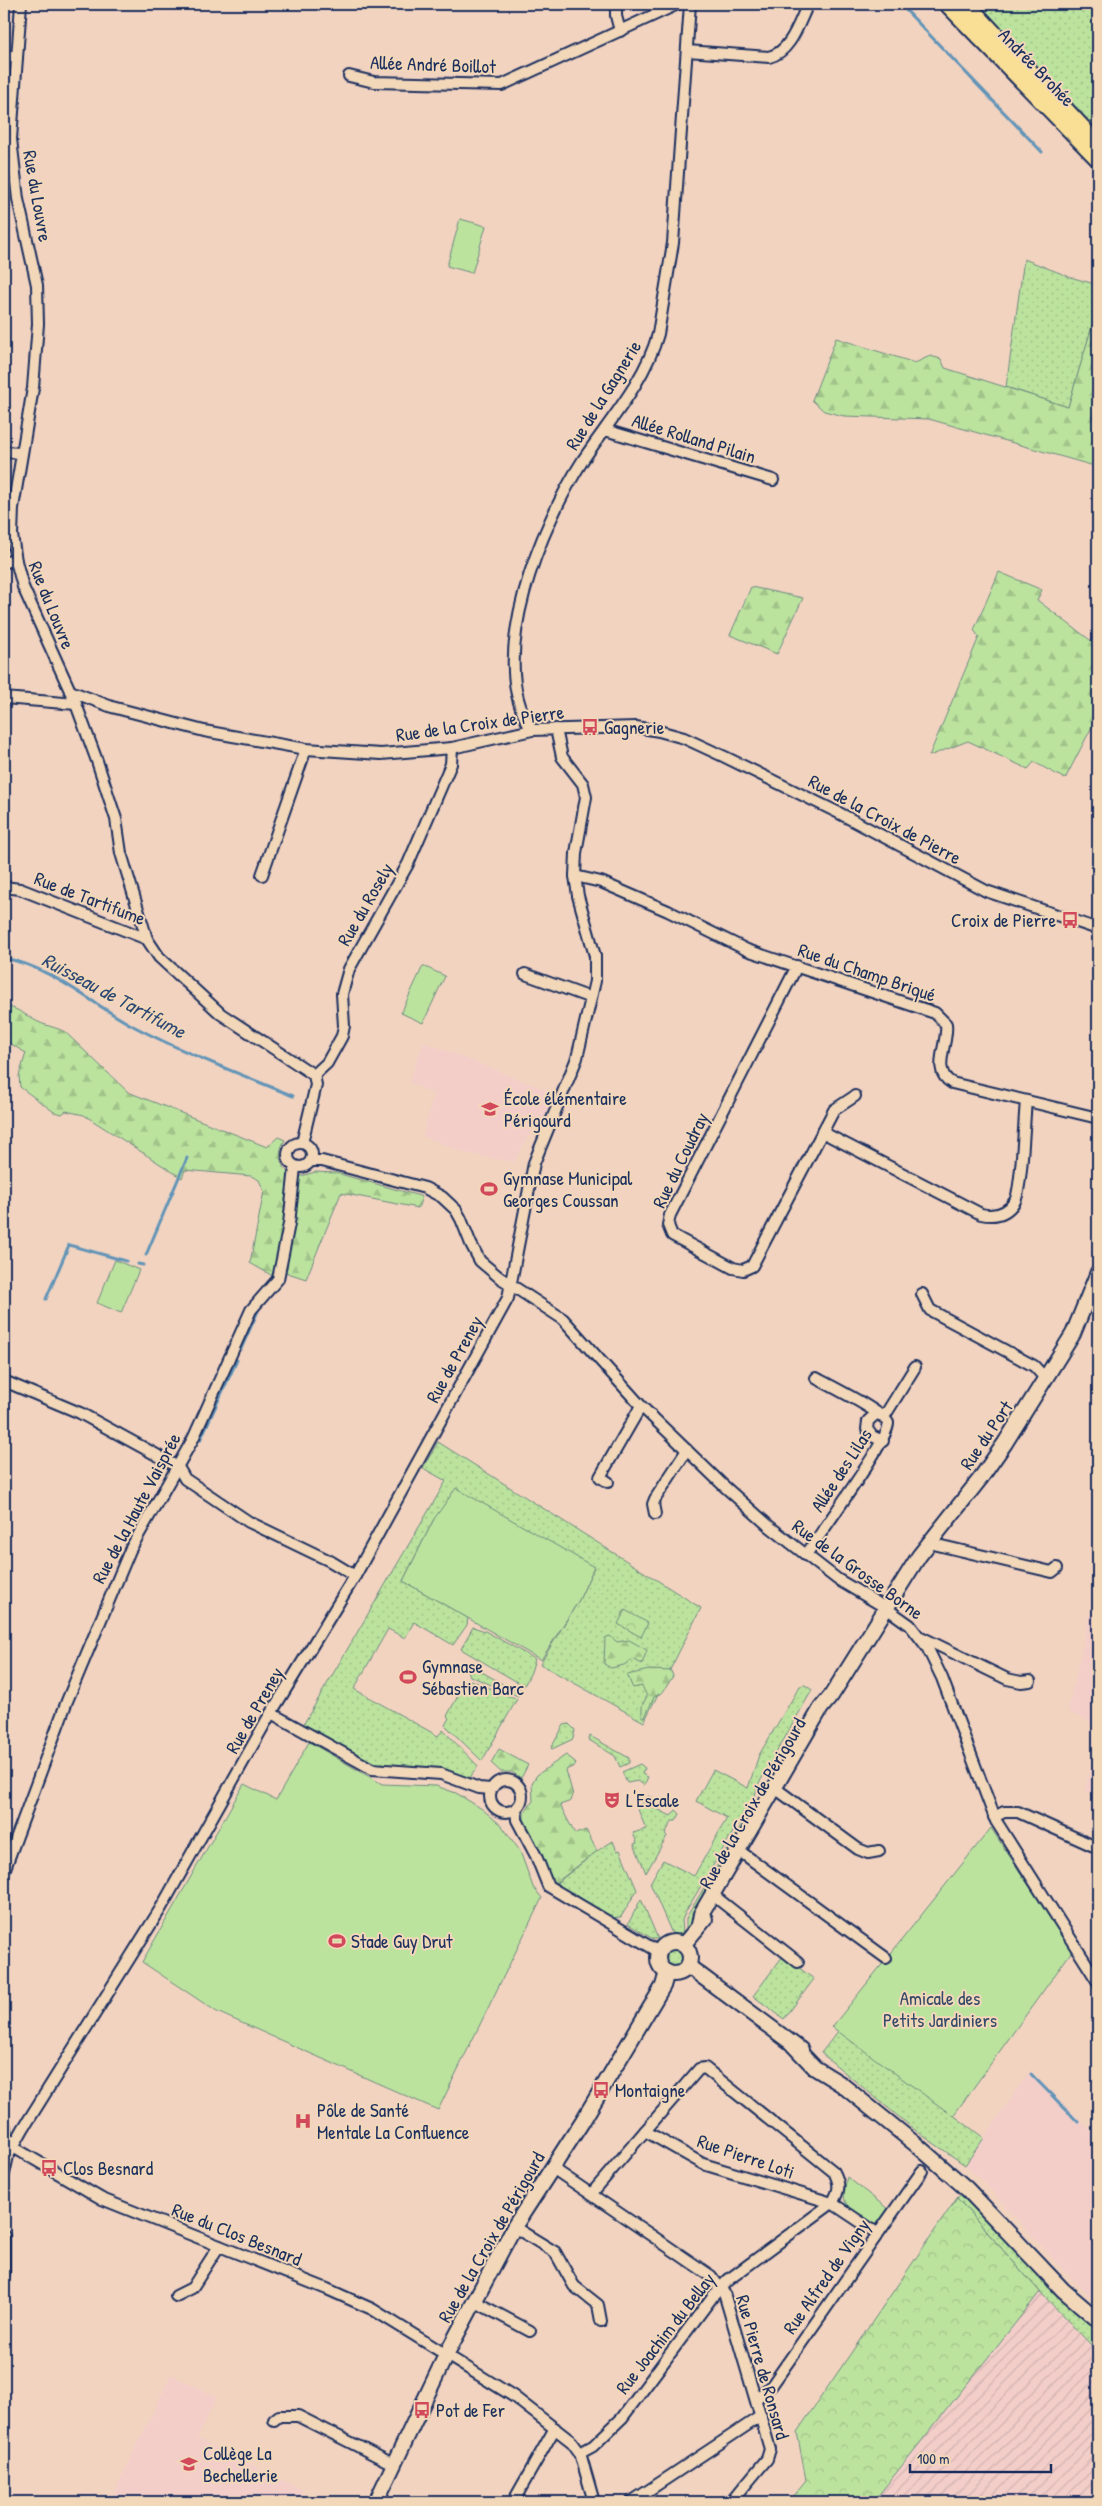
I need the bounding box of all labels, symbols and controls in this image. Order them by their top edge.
street label: Andrée Brohée [993,22,1081,112]
street label: Allée André Boillot [370,49,497,79]
street label: Rue du Louvre [17,148,59,244]
street label: Rue de la Gagnerie [559,335,647,455]
street label: Allée Rolland Pilain [629,407,759,469]
street label: Rue du Louvre [23,557,82,653]
street label: Rue de la Croix de Pierre [394,698,566,748]
place label: Gagnerie [604,714,665,740]
bus stop icon: Gagnerie [580,717,600,737]
street label: Rue de la Croix de Pierre [804,768,966,870]
street label: Rue du Rosely [331,858,399,950]
street label: Rue de Tartifume [31,865,150,931]
place label: Croix de Pierre [951,907,1056,933]
bus stop icon: Croix de Pierre [1060,910,1080,930]
street label: Rue du Champ Briqué [795,936,940,1008]
water label: Ruisseau de Tartifume [38,946,191,1045]
place label: École élémentaire Périgourd [504,1085,627,1133]
school or university icon: École élémentaire Périgourd [480,1099,500,1119]
street label: Rue du Coudray [646,1108,714,1212]
place label: Gymnase Municipal Georges Coussan [503,1165,633,1213]
sports icon: Gymnase Municipal Georges Coussan [479,1179,499,1199]
street label: Rue de Preney [419,1311,489,1407]
street label: Rue du Port [953,1395,1019,1475]
street label: Allée des Lilas [804,1423,878,1517]
street label: Rue de la Haute Vaisprée [85,1428,187,1588]
street label: Rue de la Grosse Borne [787,1513,929,1626]
place label: Gymnase Sébastien Barc [422,1653,525,1701]
street label: Rue de Preney [219,1662,289,1758]
sports icon: Gymnase Sébastien Barc [398,1667,418,1687]
street label: Rue de la Croix de Périgourd [693,1712,812,1893]
place label: L'Escale [626,1787,680,1813]
theatre icon: L'Escale [602,1790,622,1810]
place label: Stade Guy Drut [351,1928,453,1954]
sports icon: Stade Guy Drut [327,1931,347,1951]
park label: Amicale des Petits Jardiniers [883,1985,997,2033]
place label: Montaigne [615,2077,686,2103]
bus stop icon: Montaigne [591,2080,611,2100]
place label: Pôle de Santé Mentale La Confluence [317,2097,470,2145]
hospital icon: Pôle de Santé Mentale La Confluence [293,2111,313,2131]
street label: Rue Pierre Loti [694,2127,798,2185]
street label: Rue de la Croix de Périgourd [432,2146,551,2327]
place label: Clos Besnard [63,2155,154,2181]
bus stop icon: Clos Besnard [39,2158,59,2178]
street label: Rue du Clos Besnard [168,2196,306,2272]
street label: Rue Alfred de Vigny [777,2213,875,2339]
street label: Rue Joachim du Bellay [609,2267,721,2399]
street label: Rue Pierre de Ronsard [730,2292,796,2443]
place label: Pot de Fer [436,2397,506,2423]
bus stop icon: Pot de Fer [412,2400,432,2420]
place label: Collège La Bechellerie [203,2440,278,2488]
scale bar [910,2441,1051,2473]
text: 100 m [917,2448,950,2469]
school or university icon: Collège La Bechellerie [179,2454,199,2474]

